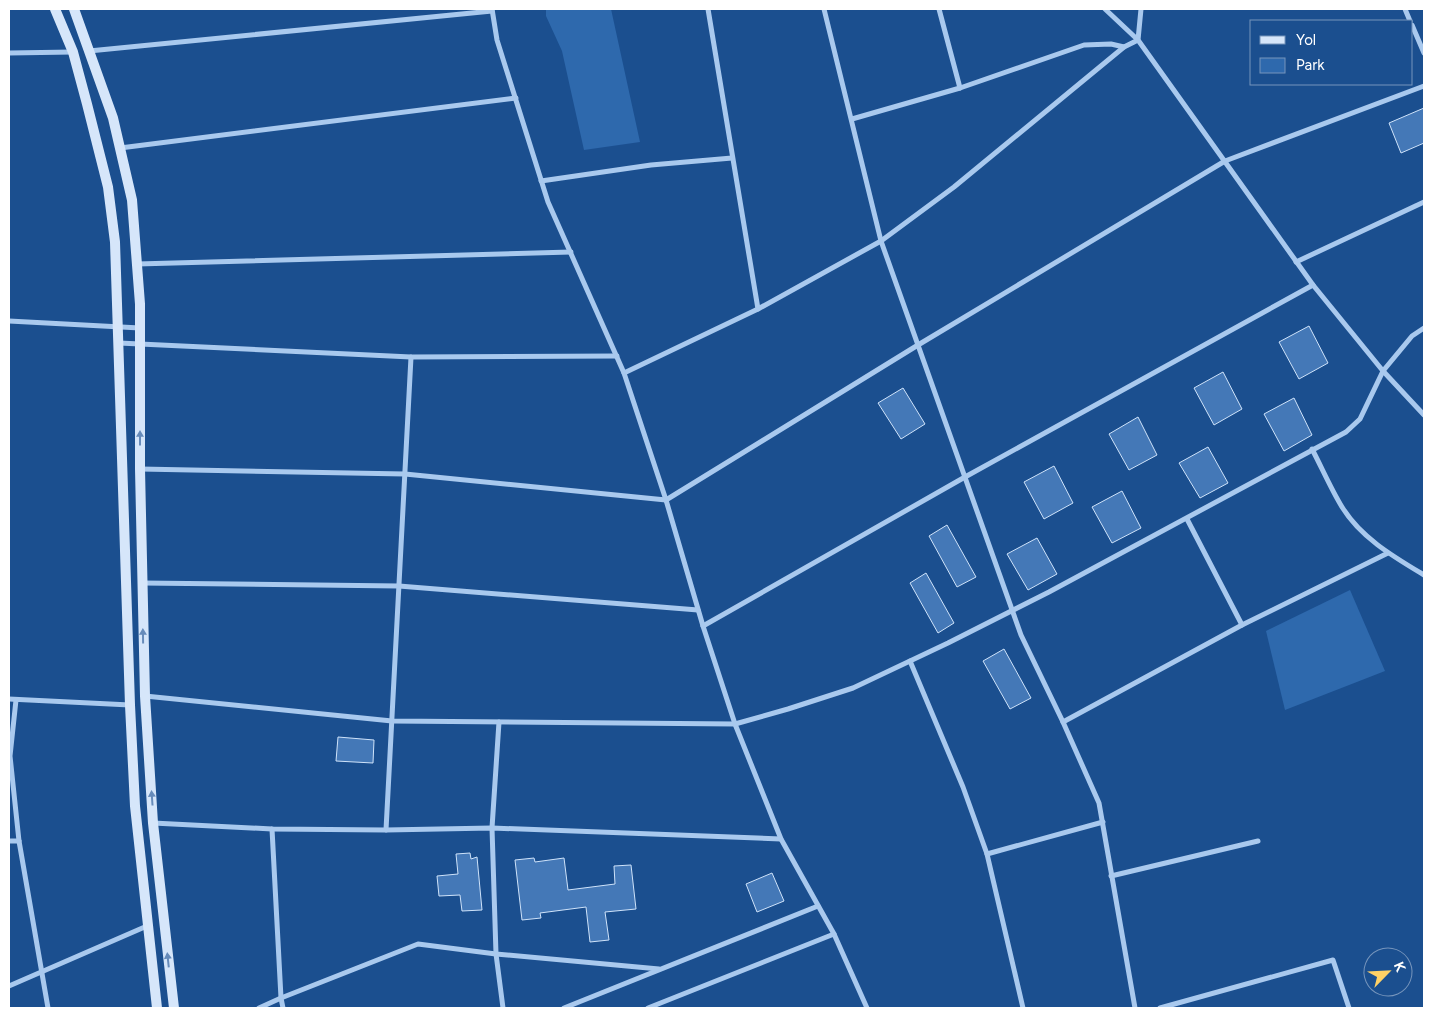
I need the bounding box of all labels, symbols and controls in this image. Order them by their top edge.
legend [1250,20,1413,85]
text: Yol [1296,31,1316,49]
text: Park [1296,56,1325,74]
one-way arrow [136,430,144,446]
one-way arrow [139,628,147,644]
one-way arrow [147,790,155,806]
north arrow [1363,947,1413,997]
one-way arrow [164,951,172,967]
text: K [1390,959,1409,975]

